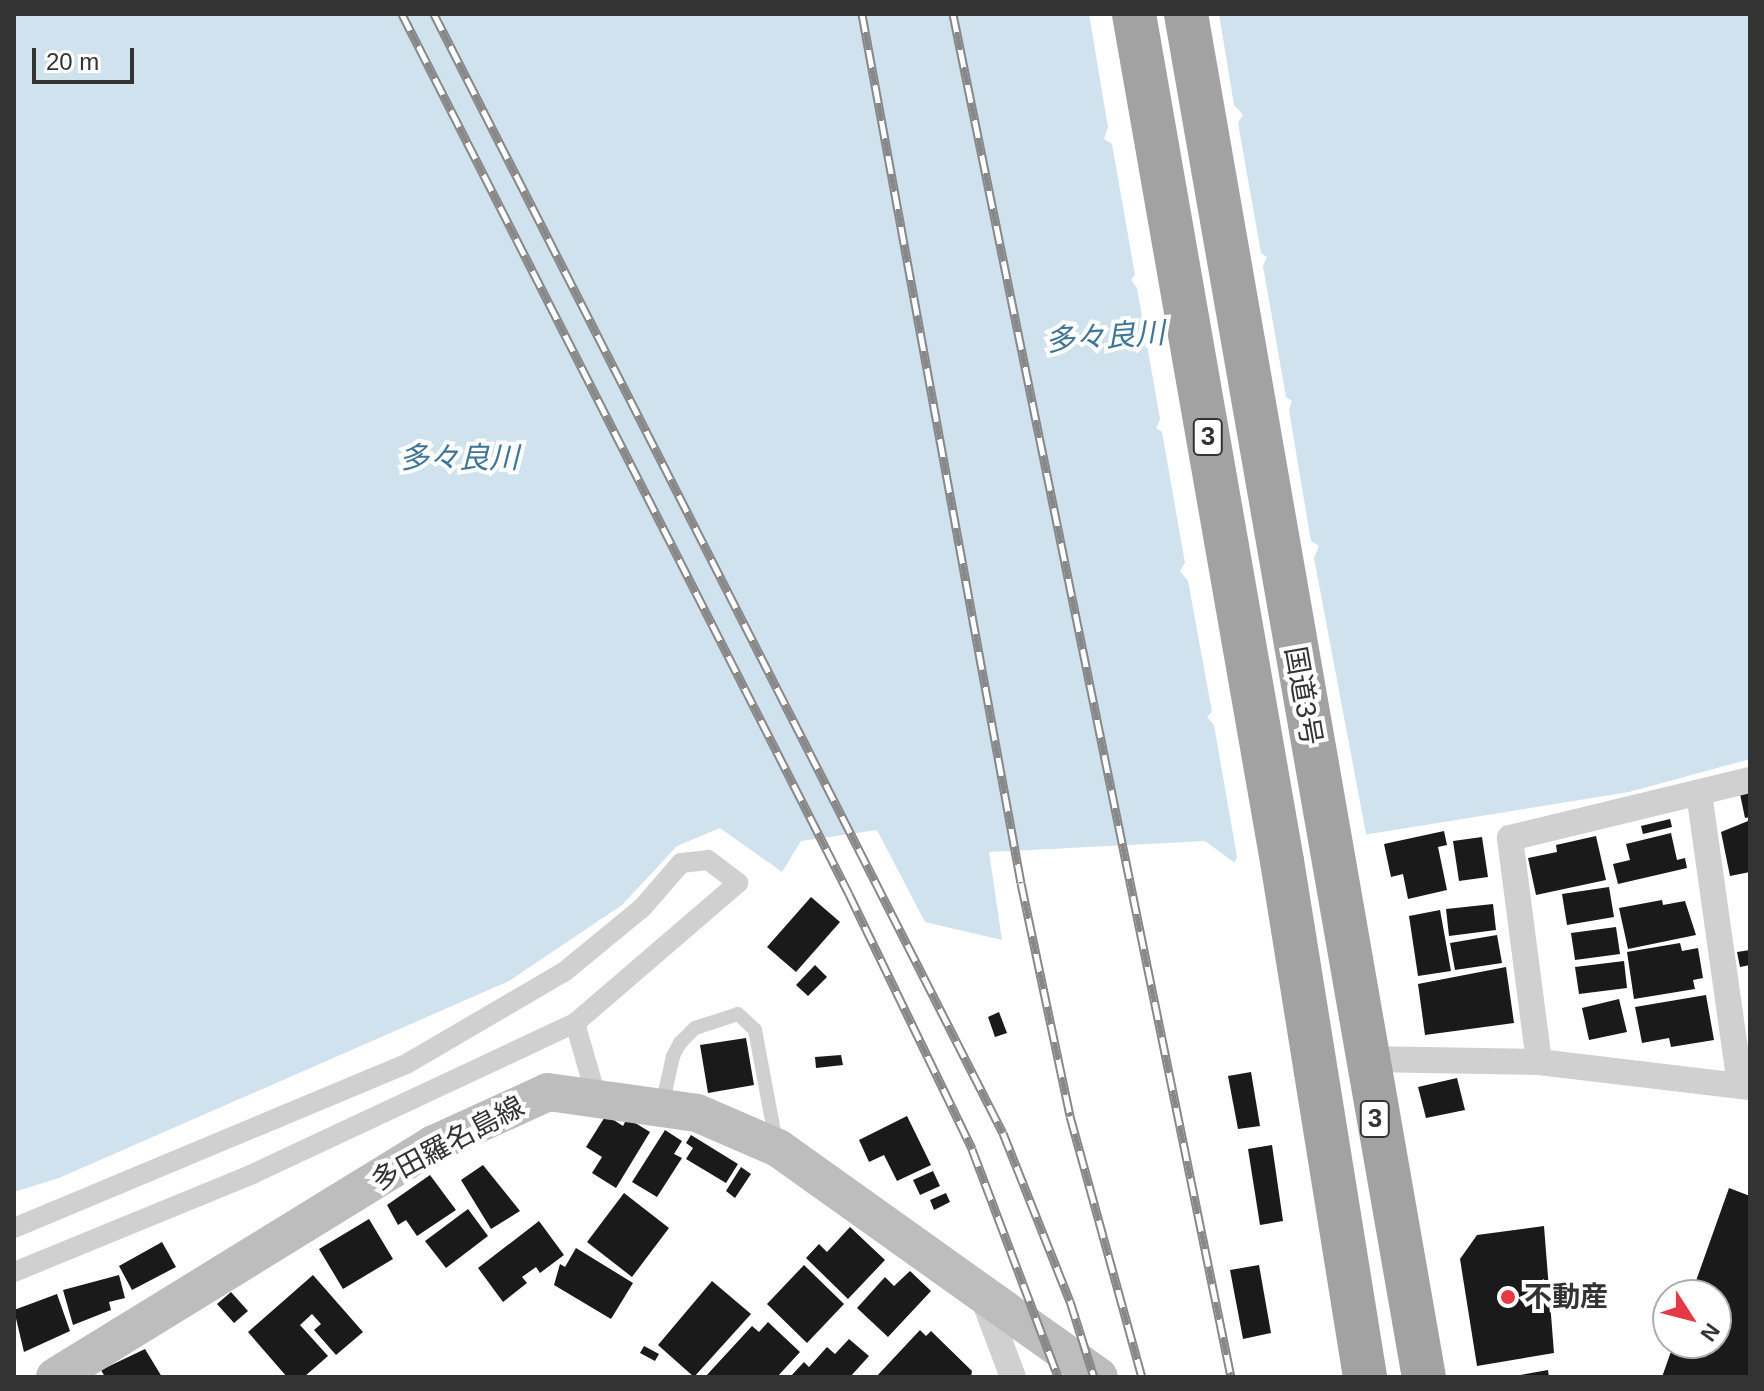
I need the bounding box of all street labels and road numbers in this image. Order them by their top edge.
road number: 3 [1192,415,1224,459]
street label: 国道3号 [1278,644,1328,748]
street label: 多田羅名島線 [366,1090,530,1198]
road number: 3 [1359,1097,1391,1141]

